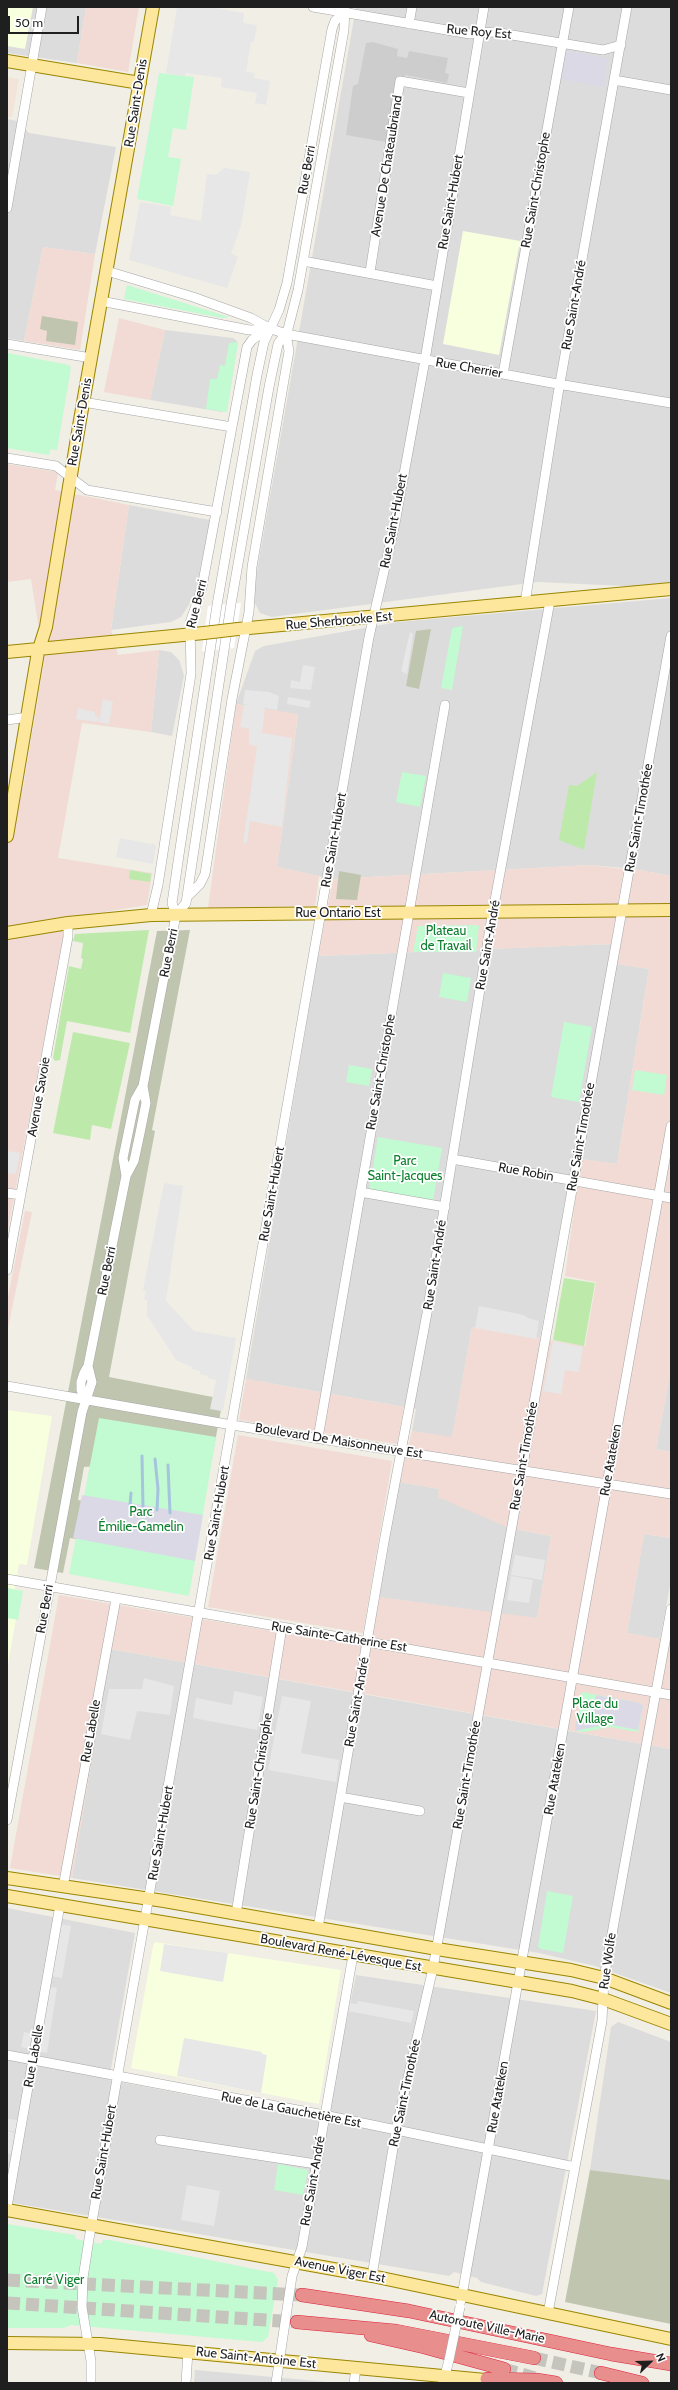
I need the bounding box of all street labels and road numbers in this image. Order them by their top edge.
street label: Rue Roy Est [446,21,512,43]
street label: Rue Saint-Denis [121,58,151,148]
street label: Avenue De Chateaubriand [368,94,406,238]
street label: Rue Saint-Christophe [518,131,554,249]
street label: Rue Berri [295,144,319,196]
street label: Rue Saint-Hubert [435,153,467,251]
street label: Rue Saint-André [558,259,590,351]
street label: Rue Cherrier [434,354,504,382]
street label: Rue Saint-Denis [65,377,95,467]
street label: Rue Saint-Hubert [377,472,411,570]
street label: Rue Berri [183,578,211,630]
street label: Rue Sherbrooke Est [285,609,393,633]
street label: Rue Saint-Timothée [622,762,656,874]
street label: Rue Saint-Hubert [318,791,350,889]
street label: Rue Saint-André [472,899,504,991]
street label: Rue Ontario Est [295,905,381,921]
street label: Rue Berri [157,927,181,979]
street label: Rue Saint-Christophe [363,1013,399,1131]
street label: Avenue Savoie [24,1056,54,1138]
street label: Rue Saint-Timothée [564,1081,598,1193]
street label: Rue Saint-Hubert [256,1145,288,1243]
street label: Rue Robin [497,1159,555,1185]
street label: Rue Saint-André [420,1219,450,1311]
street label: Rue Berri [95,1245,119,1297]
street label: Rue Saint-Timothée [507,1400,541,1512]
street label: Boulevard De Maisonneuve Est [254,1420,424,1462]
street label: Rue Atateken [597,1423,625,1497]
street label: Rue Saint-Hubert [201,1464,233,1562]
street label: Rue Berri [33,1583,57,1635]
street label: Rue Sainte-Catherine Est [270,1619,408,1655]
street label: Rue Saint-André [341,1656,373,1748]
street label: Rue Labelle [78,1698,104,1764]
street label: Rue Saint-Christophe [242,1712,276,1830]
street label: Rue Saint-Timothée [450,1719,484,1831]
street label: Rue Atateken [541,1742,569,1816]
street label: Rue Saint-Hubert [145,1784,177,1882]
street label: Boulevard René-Lévesque Est [259,1931,423,1975]
street label: Rue Wolfe [596,1932,620,1990]
street label: Rue Labelle [21,2023,47,2089]
street label: Rue Saint-Timothée [386,2038,424,2148]
street label: Rue Atateken [484,2060,512,2134]
street label: Rue de La Gauchetière Est [220,2089,362,2131]
street label: Rue Saint-Hubert [88,2103,120,2201]
street label: Rue Saint-André [297,2135,329,2227]
street label: Avenue Viger Est [293,2254,387,2286]
street label: Autoroute Ville-Marie [428,2307,546,2347]
street label: Rue Saint-Antoine Est [195,2344,317,2372]

